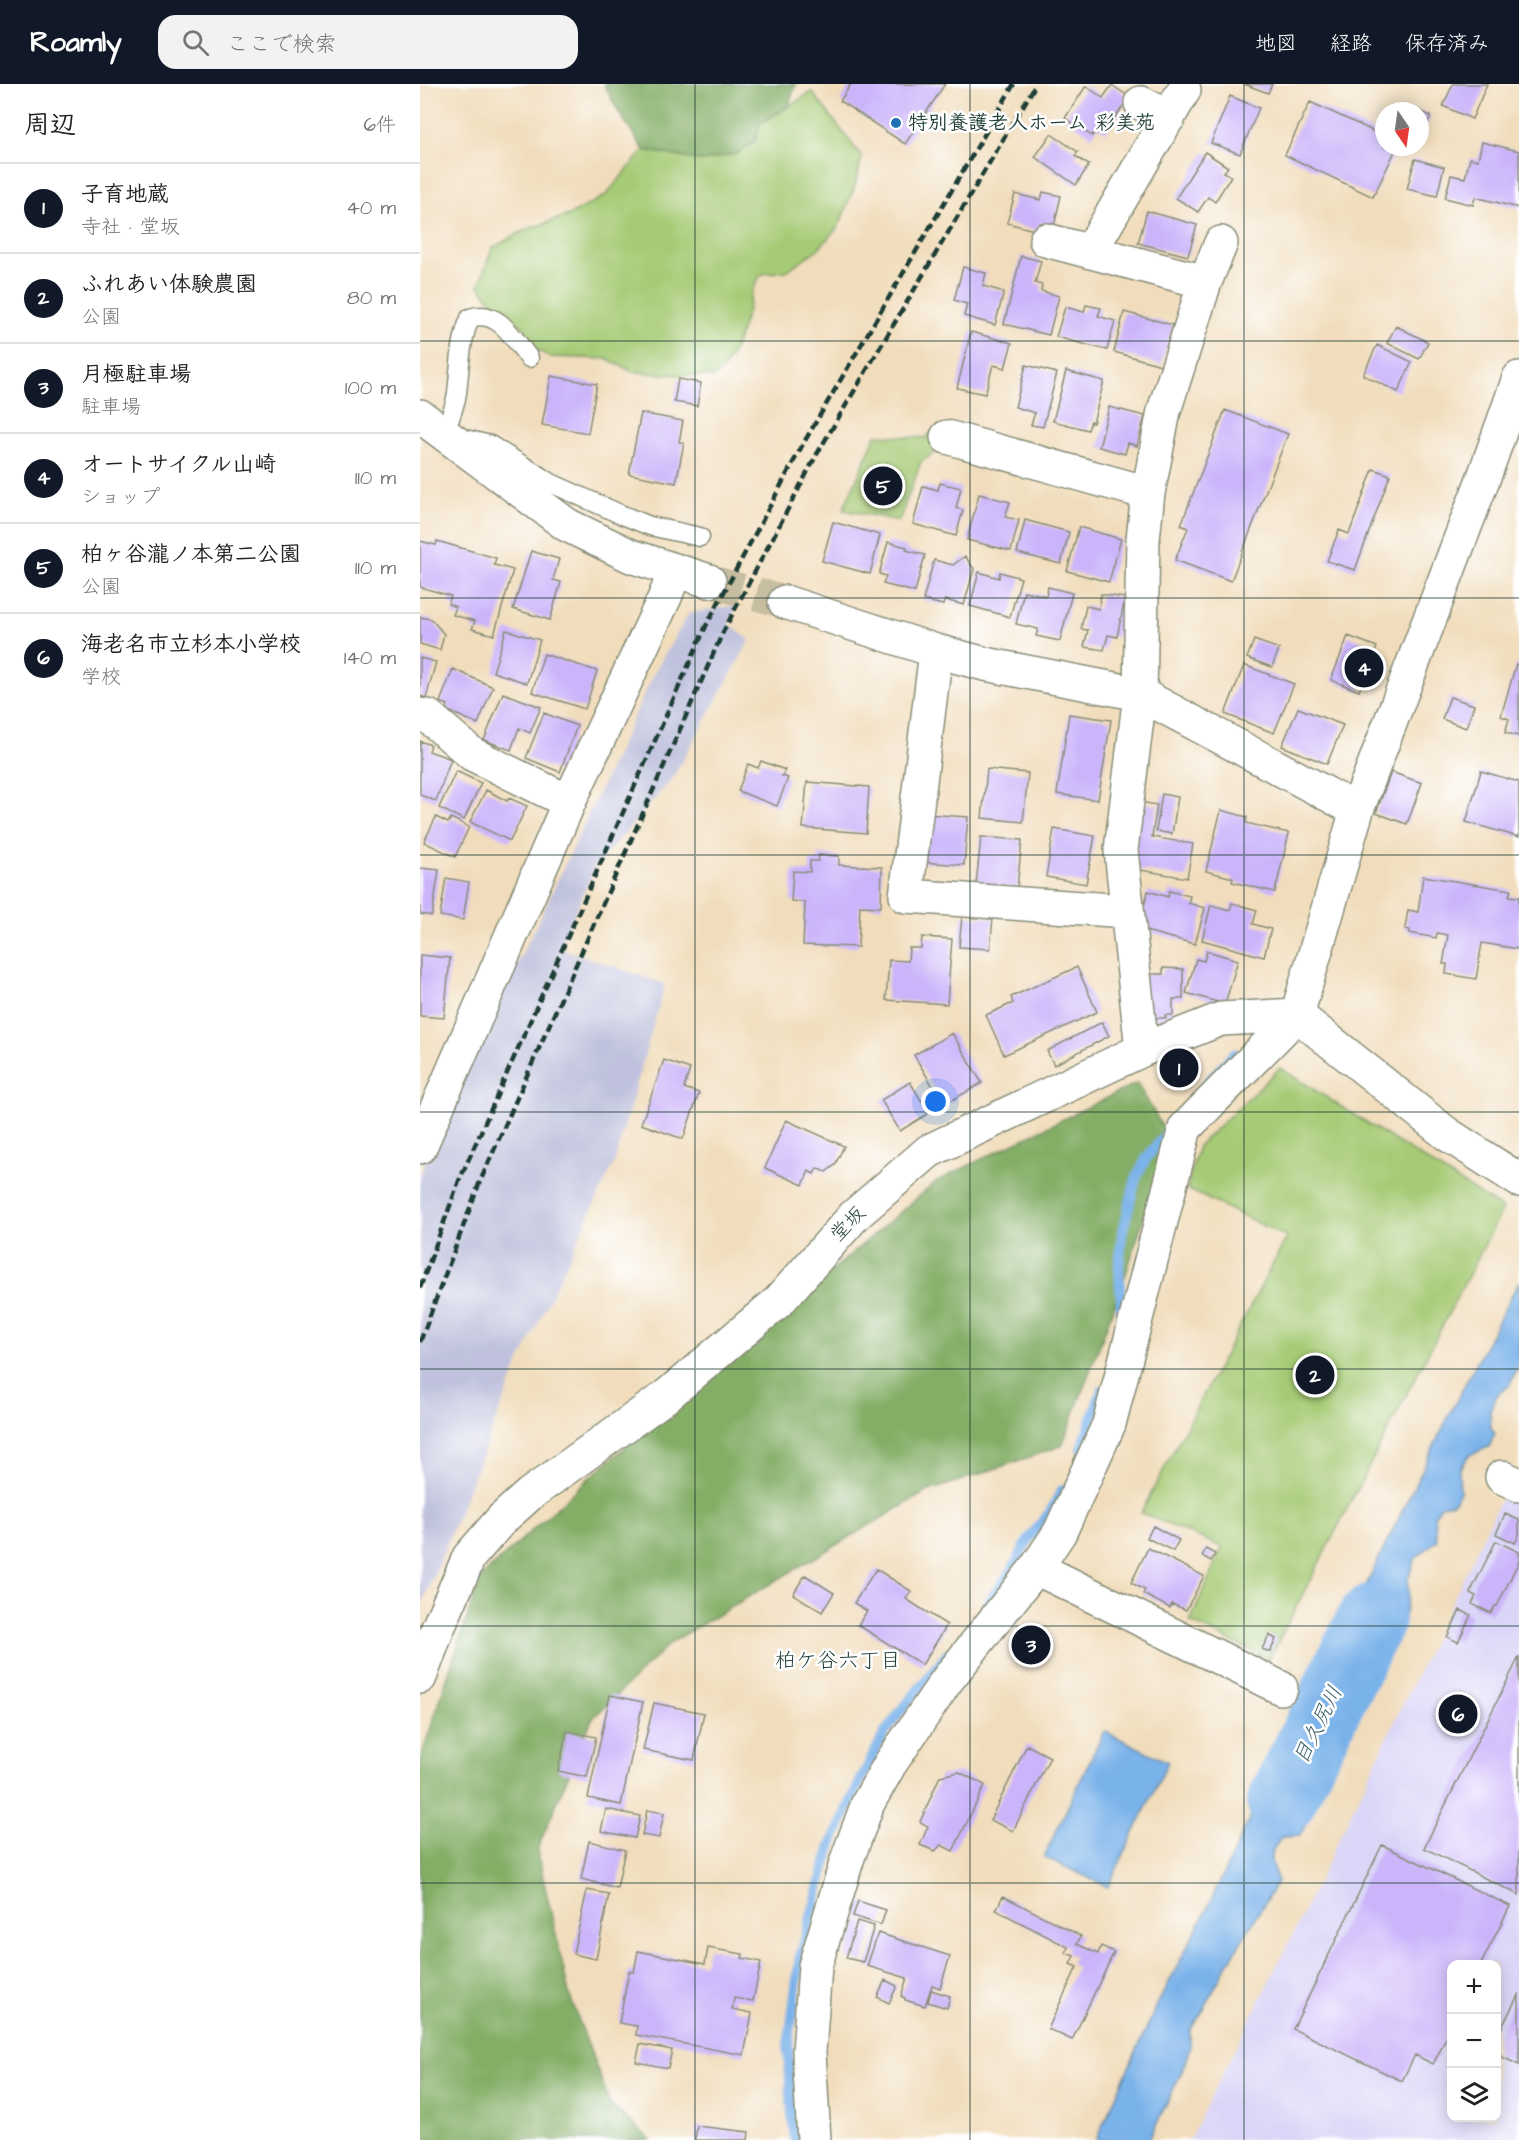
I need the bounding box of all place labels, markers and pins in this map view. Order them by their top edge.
place label: 特別養護老人ホーム 彩美苑 [908,109,1155,137]
marker: 特別養護老人ホーム 彩美苑 [889,116,903,130]
pin: 5 [864,464,902,508]
pin: 4 [1344,646,1384,690]
pin: 1 [1160,1046,1198,1090]
pin: 2 [1296,1352,1334,1398]
pin: 3 [1012,1622,1050,1668]
pin: 6 [1438,1692,1478,1736]

